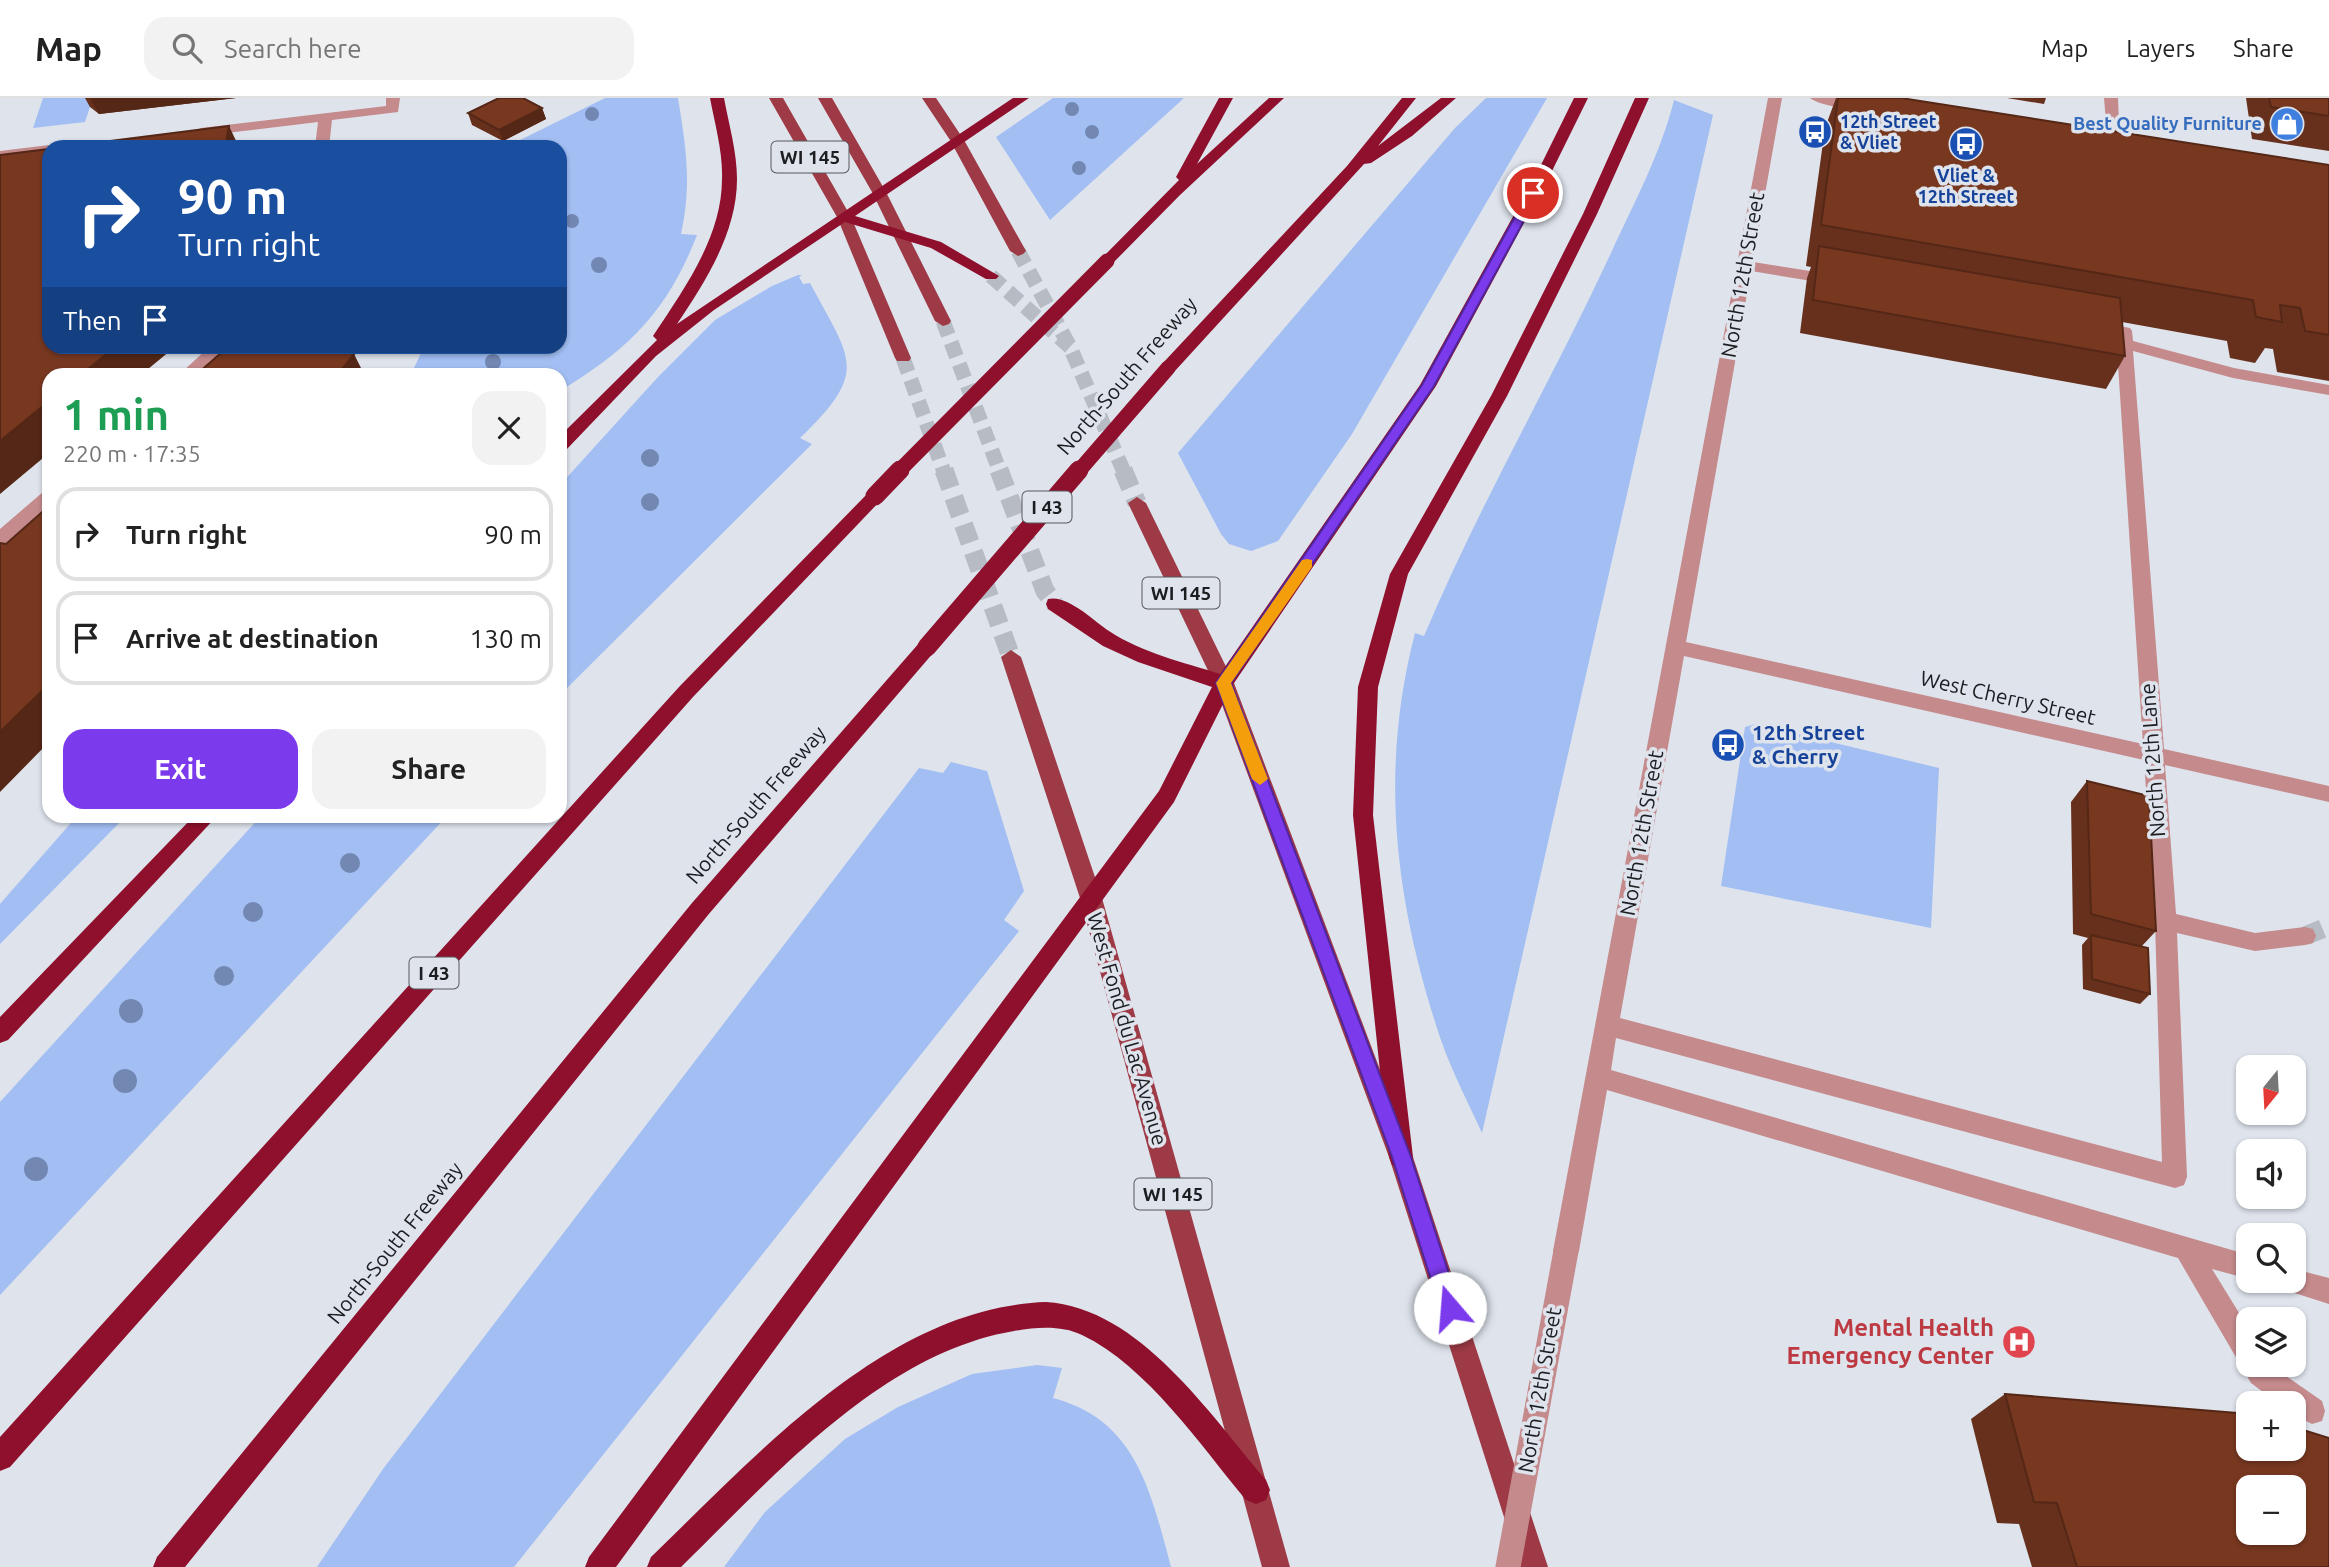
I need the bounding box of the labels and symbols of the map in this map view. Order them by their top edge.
shop icon: Best Quality Furniture [2268,105,2306,143]
place label: 12th Street & Vliet [1840,111,1937,152]
bus stop icon: 12th Street & Vliet [1796,113,1834,151]
place label: Best Quality Furniture [2073,113,2262,133]
bus stop icon: Vliet & 12th Street [1947,125,1985,163]
road number: WI 145 [772,142,848,172]
pin [1503,163,1563,223]
place label: Vliet & 12th Street [1918,165,2015,206]
street label: North 12th Street [1716,190,1768,359]
street label: North-South Freeway [1051,292,1201,459]
road number: I 43 [1023,492,1072,522]
road number: WI 145 [1142,578,1220,608]
street label: West Cherry Street [1918,665,2098,729]
street label: North 12th Lane [2135,682,2169,838]
place label: 12th Street & Cherry [1752,720,1865,768]
street label: North-South Freeway [680,721,830,888]
bus stop icon: 12th Street & Cherry [1709,726,1747,764]
street label: North 12th Street [1615,748,1667,917]
street label: West Fond du Lac Avenue [1083,909,1173,1148]
road number: I 43 [410,958,458,988]
north arrow [2236,1055,2306,1125]
street label: North-South Freeway [322,1157,467,1328]
road number: WI 145 [1134,1178,1212,1210]
position arrow [1413,1271,1487,1345]
street label: North 12th Street [1513,1305,1565,1474]
place label: Mental Health Emergency Center [1786,1314,1994,1369]
hospital icon: Mental Health Emergency Center [2000,1323,2038,1361]

